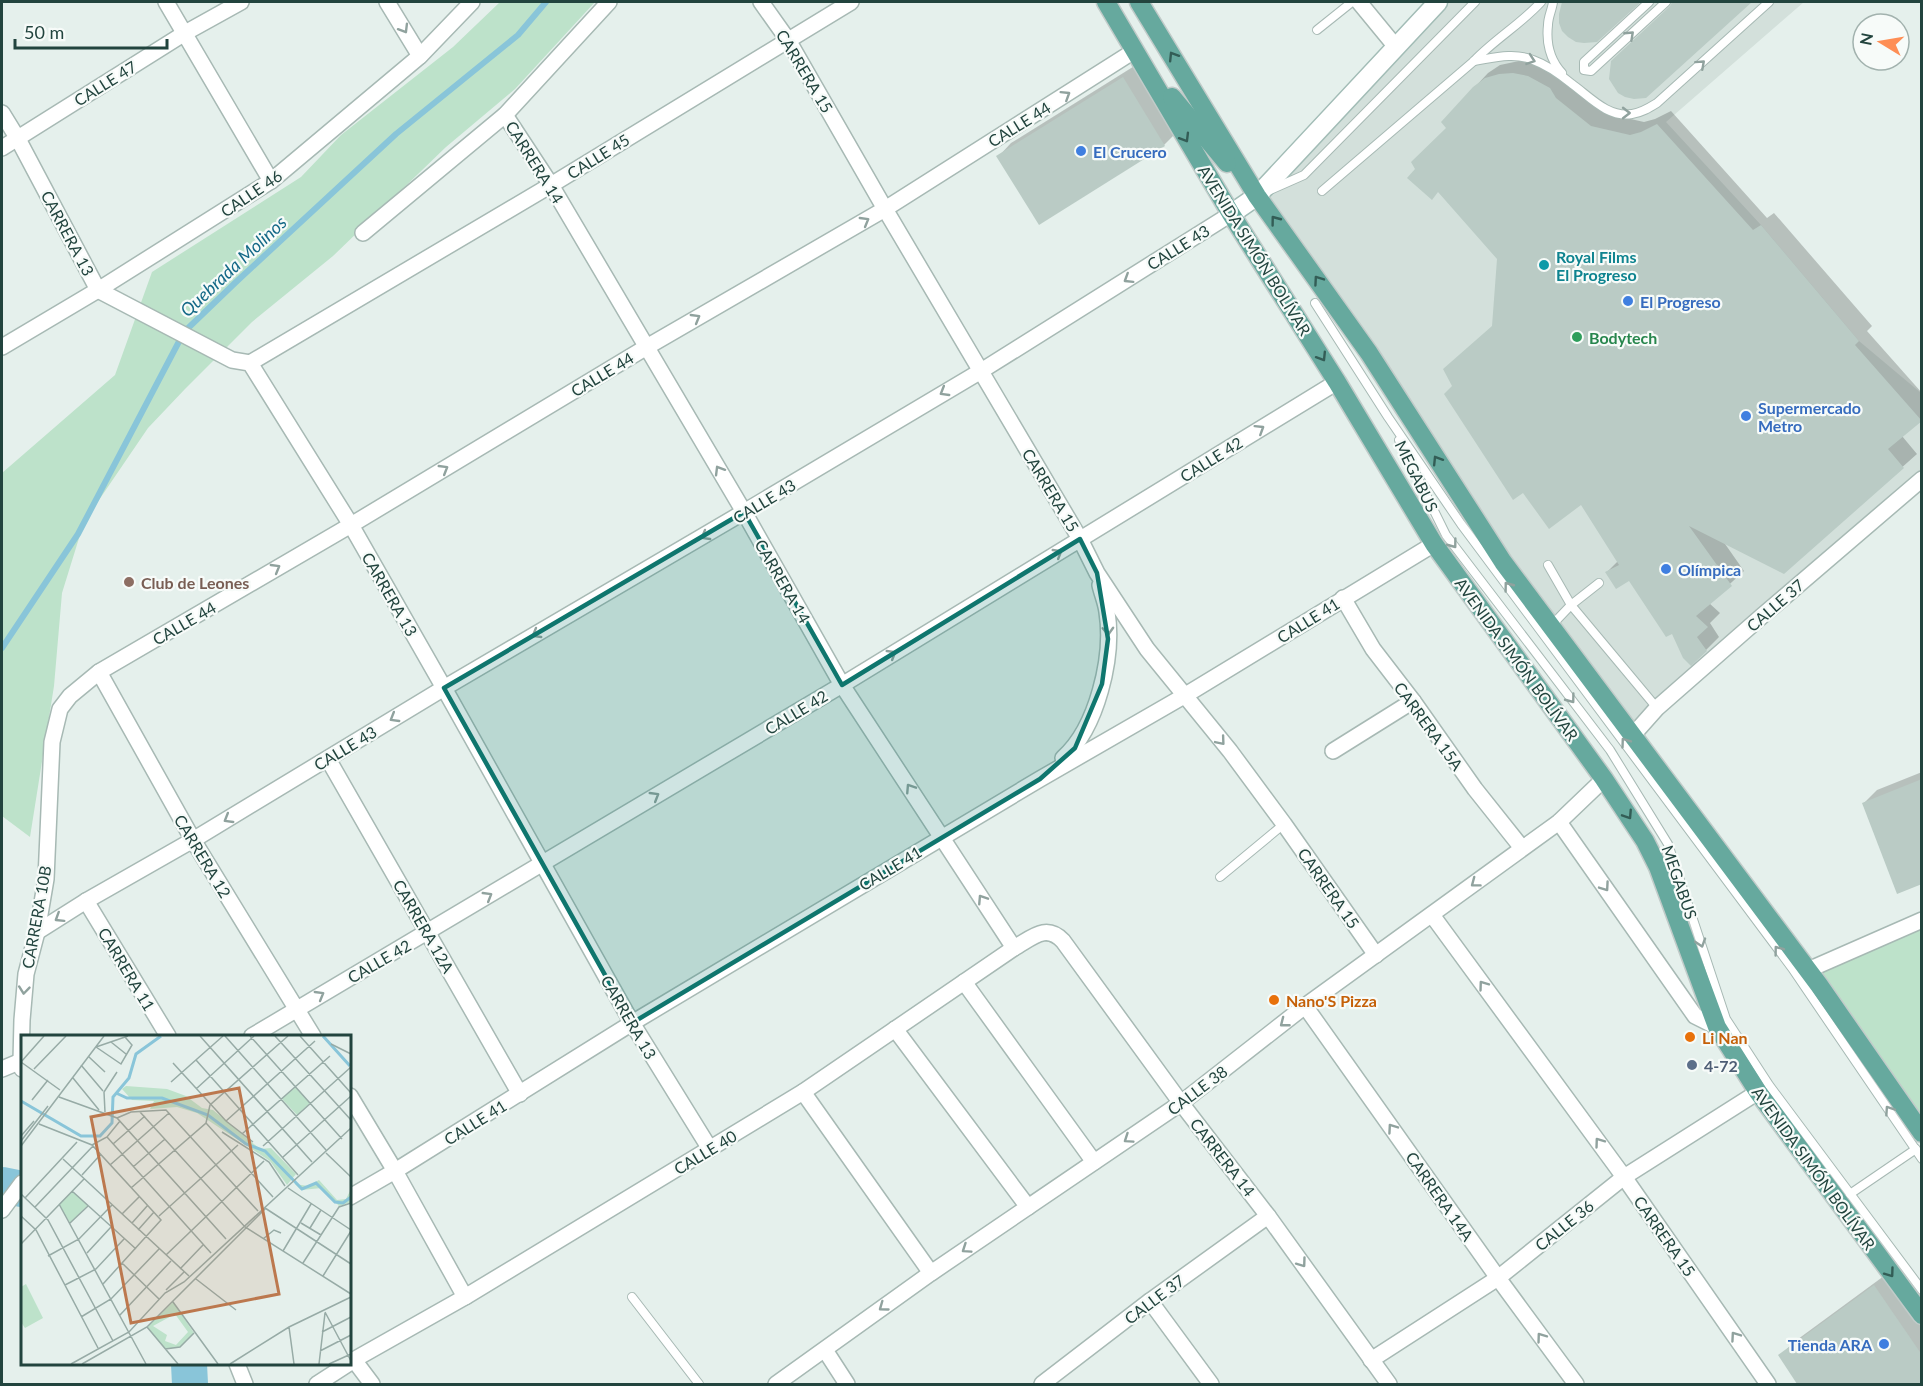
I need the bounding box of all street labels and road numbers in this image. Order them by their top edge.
street label: CARRERA 15 [773,26,837,116]
street label: CALLE 47 [70,56,140,110]
street label: CALLE 44 [984,97,1054,151]
street label: CARRERA 14 [502,117,568,207]
street label: CALLE 45 [563,129,633,183]
street label: AVENIDA SIMÓN BOLÍVAR [1195,162,1315,338]
street label: CALLE 46 [217,166,285,220]
street label: CARRERA 13 [38,187,98,279]
street label: CALLE 43 [1143,220,1213,274]
street label: CALLE 44 [567,348,637,400]
street label: CALLE 42 [1176,432,1246,486]
street label: MEGABUS [1392,437,1442,515]
street label: CARRERA 15 [1019,445,1083,535]
street label: CALLE 43 [729,475,799,527]
street label: CARRERA 14 [751,536,815,626]
street label: CARRERA 13 [358,549,422,639]
street label: AVENIDA SIMÓN BOLÍVAR [1451,574,1583,744]
street label: CALLE 37 [1742,575,1808,635]
street label: CALLE 41 [1273,593,1343,647]
street label: CALLE 44 [149,597,219,649]
street label: CARRERA 15A [1391,678,1468,774]
street label: CALLE 42 [761,686,831,738]
street label: CALLE 43 [310,722,380,774]
street label: CARRERA 12 [171,811,235,901]
street label: CALLE 41 [855,842,925,894]
street label: MEGABUS [1658,842,1702,922]
street label: CARRERA 15 [1294,844,1364,932]
street label: CARRERA 10B [18,864,54,970]
street label: CARRERA 12A [390,876,458,976]
street label: CARRERA 11 [95,924,159,1014]
street label: CALLE 42 [344,935,414,987]
street label: CARRERA 13 [597,972,661,1062]
street label: CALLE 38 [1163,1061,1231,1119]
street label: AVENIDA SIMÓN BOLÍVAR [1748,1083,1880,1253]
street label: CALLE 41 [440,1095,510,1149]
street label: CARRERA 14 [1187,1114,1259,1200]
street label: CALLE 40 [670,1126,740,1178]
street label: CARRERA 14A [1402,1148,1478,1244]
street label: CARRERA 15 [1630,1192,1700,1280]
street label: CALLE 36 [1531,1196,1597,1254]
street label: CALLE 37 [1120,1270,1188,1328]

